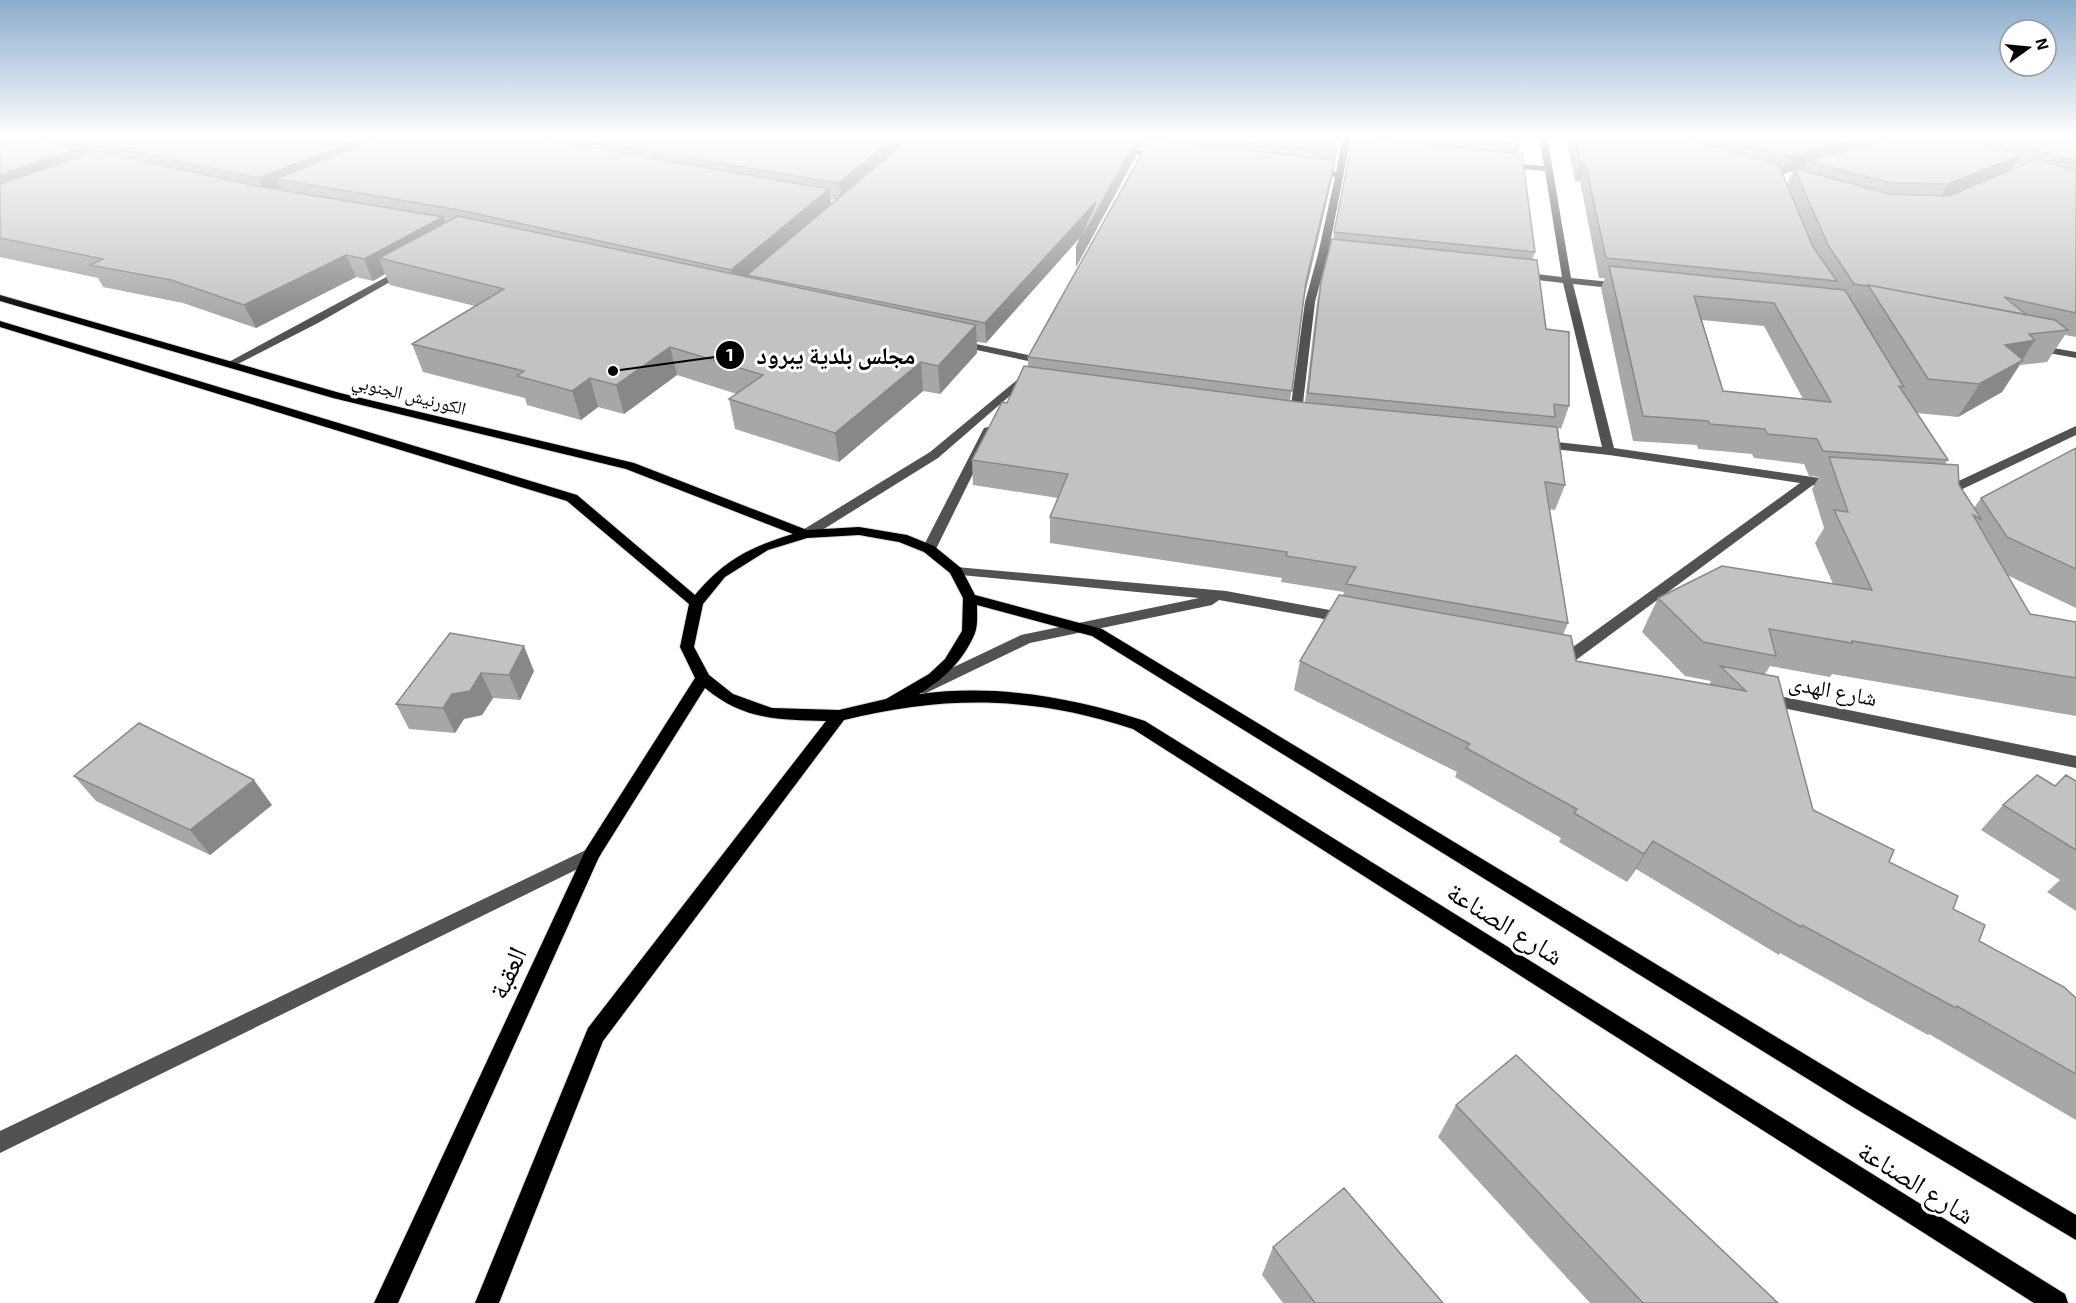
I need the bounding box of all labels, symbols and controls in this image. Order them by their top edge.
north arrow [1998,18,2058,78]
text: N [2032,36,2054,52]
callout: مجلس بلدية يبرود [715,334,928,376]
text: مجلس بلدية يبرود [757,340,915,370]
text: 1 [726,343,734,365]
street label: الكورنيش الجنوبي [349,369,468,423]
street label: شارع الهدى [1787,668,1879,712]
street label: شارع الصناعة [1440,874,1570,973]
street label: العقبة [480,941,533,1004]
street label: شارع الصناعة [1851,1133,1981,1232]

